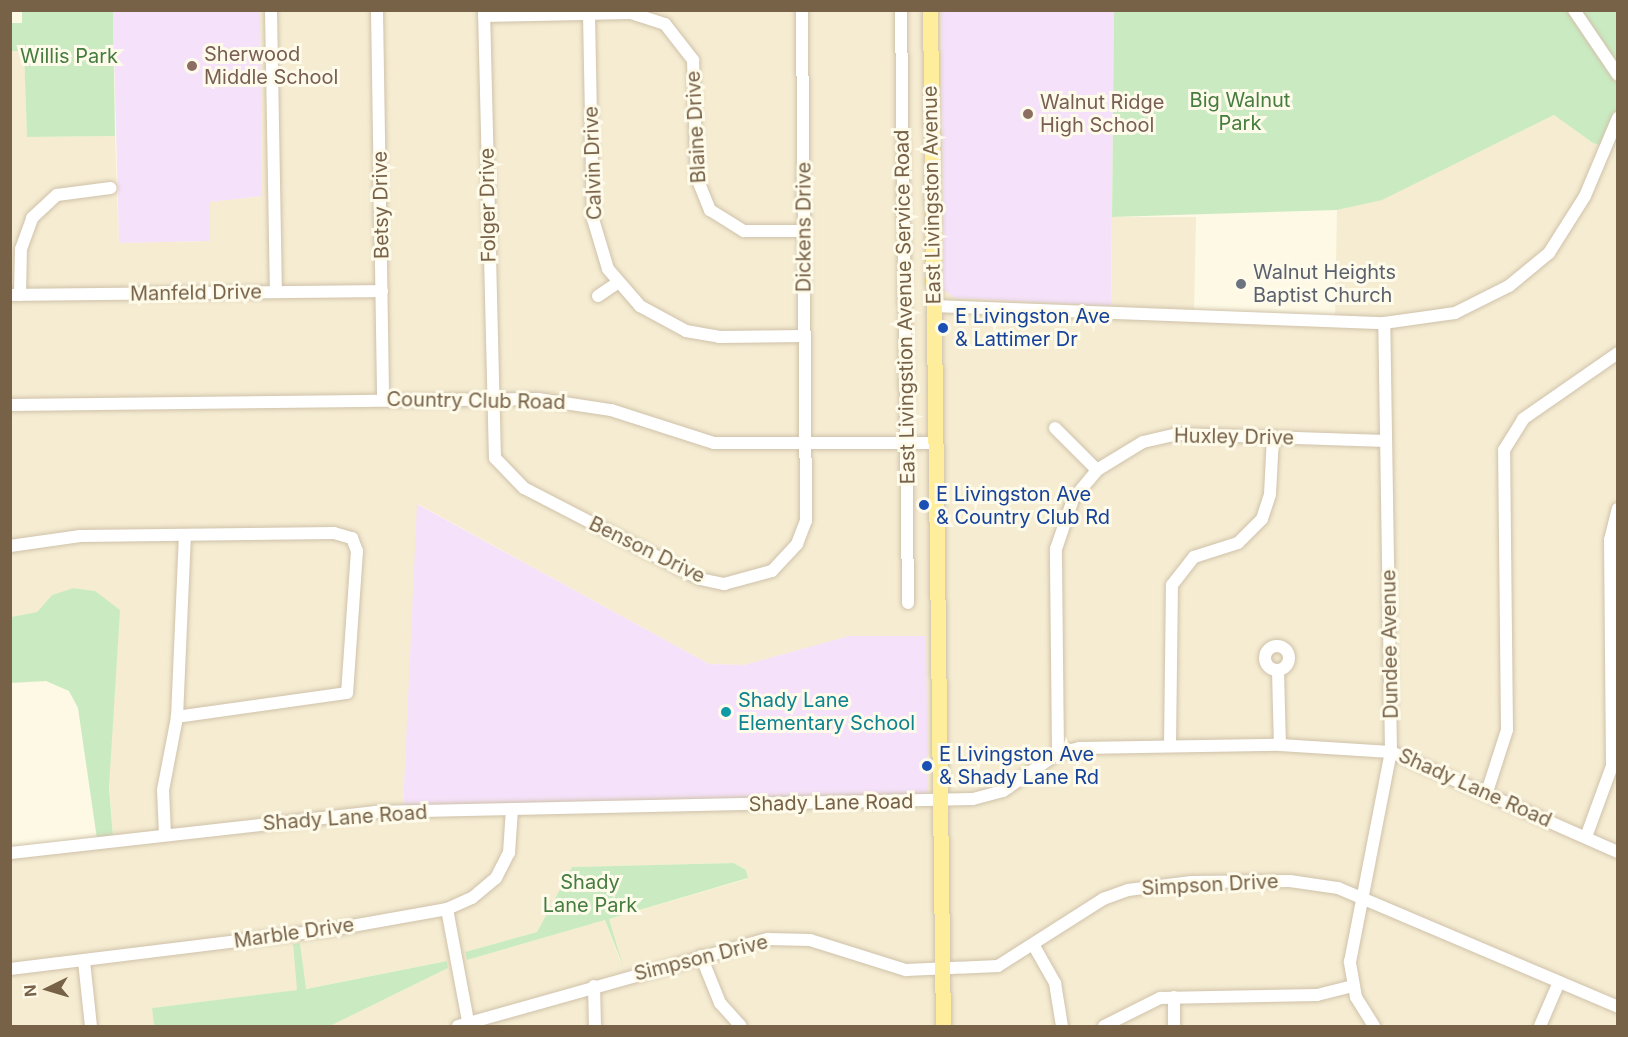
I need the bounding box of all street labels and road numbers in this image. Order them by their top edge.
street label: Blaine Drive [681,70,711,184]
street label: East Livingston Avenue [918,85,946,305]
street label: Calvin Drive [579,106,607,220]
street label: East Livingstion Avenue Service Road [890,129,920,485]
street label: Folger Drive [475,148,501,262]
street label: Betsy Drive [368,151,394,259]
street label: Dickens Drive [792,162,816,292]
street label: Manfeld Drive [130,280,262,306]
street label: Country Club Road [386,387,566,415]
street label: Huxley Drive [1174,424,1294,450]
street label: Benson Drive [585,512,709,588]
street label: Dundee Avenue [1377,569,1403,719]
street label: Shady Lane Road [1395,743,1555,833]
street label: Shady Lane Road [748,790,914,816]
street label: Shady Lane Road [262,800,428,836]
street label: Simpson Drive [1141,869,1279,901]
street label: Marble Drive [232,913,356,953]
street label: Simpson Drive [632,930,770,986]

